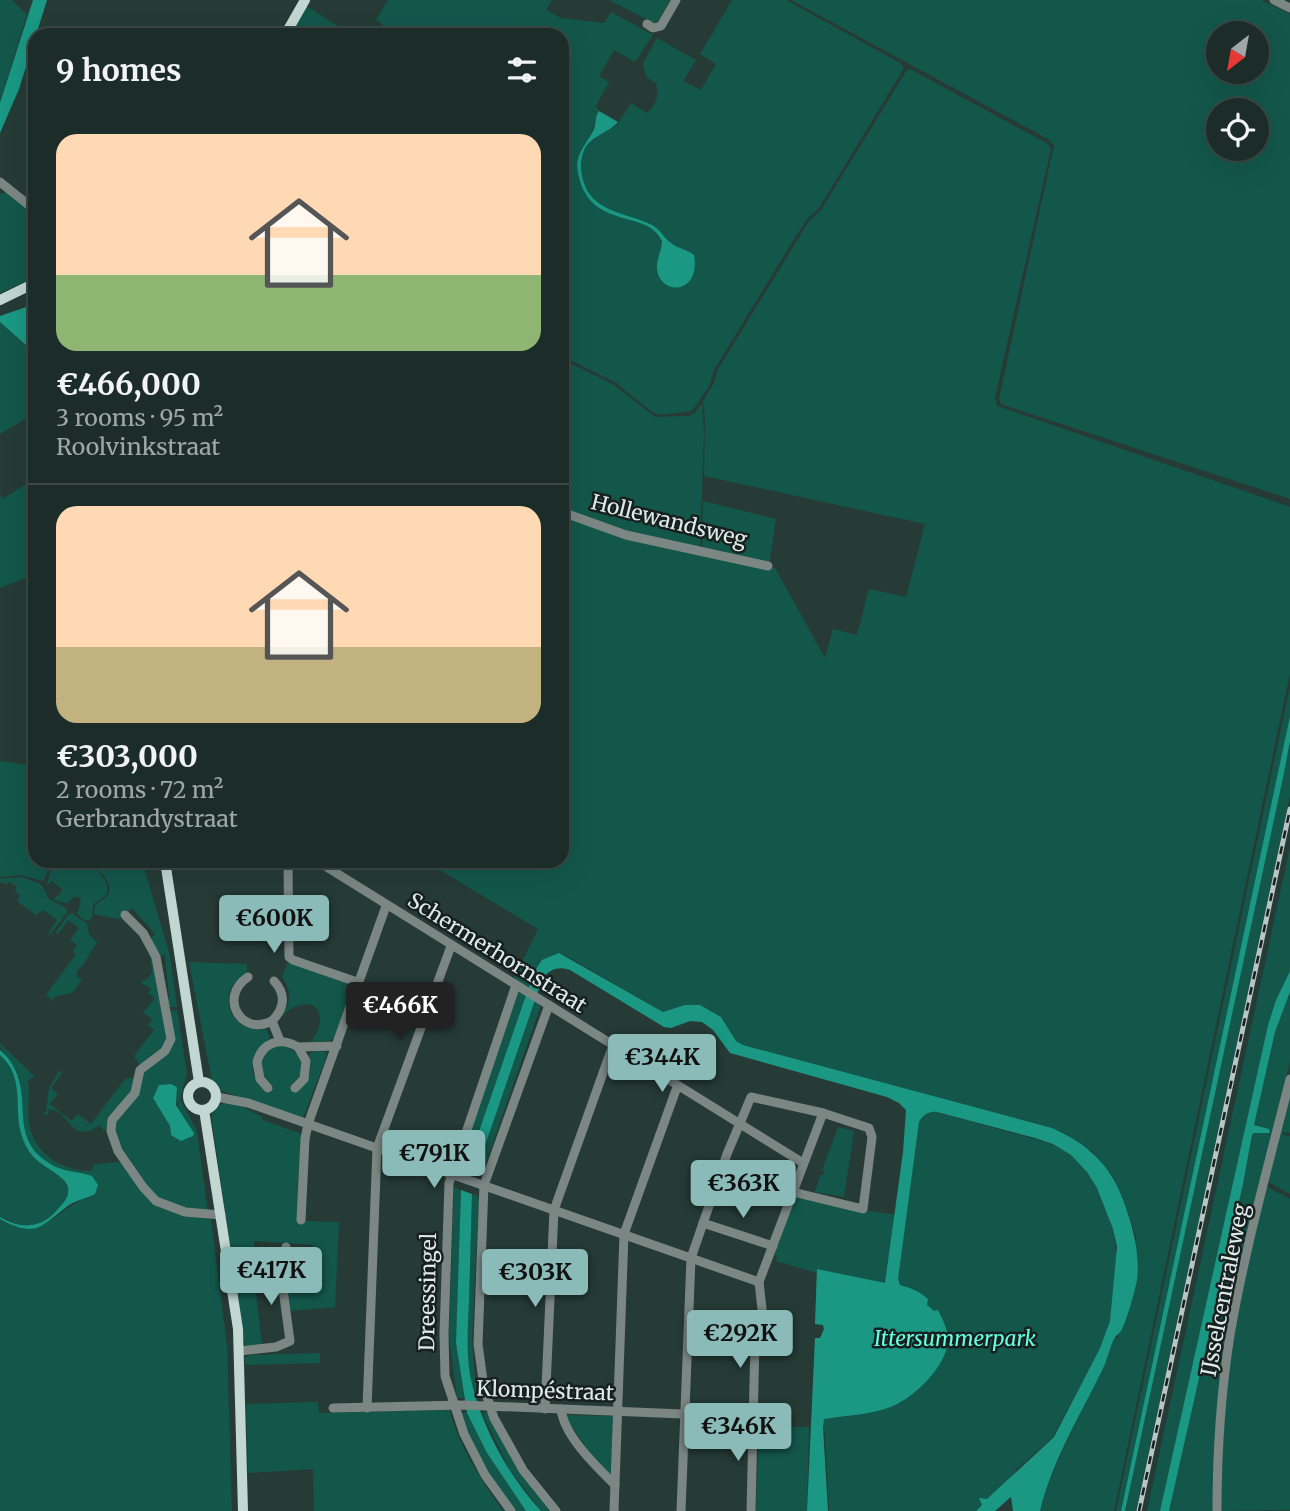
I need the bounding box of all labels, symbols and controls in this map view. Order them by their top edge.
north arrow [1206,21,1269,84]
map controls [1206,21,1269,161]
text: 9 homes [56,51,182,89]
icon: filters [503,51,541,89]
button: locate [1206,98,1269,161]
icon: home [236,180,362,306]
text: €466,000 [56,365,201,403]
text: 3 rooms · 95 m² [56,403,223,432]
text: Roolvinkstraat [56,432,220,461]
street label: Hollewandsweg [588,488,750,553]
icon: home [236,552,362,678]
text: €303,000 [56,737,198,775]
text: 2 rooms · 72 m² [56,775,223,804]
text: Gerbrandystraat [56,804,238,833]
street label: Schermerhornstraat [403,887,592,1019]
pin: €600K [225,895,323,955]
text: €600K [235,903,313,932]
pin: €466K [351,982,449,1042]
text: €466K [362,990,438,1019]
pin: €344K [613,1034,711,1094]
text: €344K [624,1042,700,1071]
pin: €791K [385,1130,483,1190]
text: €791K [398,1138,470,1167]
pin: €363K [694,1160,792,1220]
text: €363K [707,1168,779,1197]
street label: IJsselcentraleweg [1195,1201,1255,1379]
street label: Dreessingel [413,1232,442,1351]
pin: €417K [222,1248,320,1307]
pin: €303K [486,1250,584,1309]
text: €417K [236,1255,306,1284]
text: €303K [498,1257,572,1286]
pin: €292K [691,1310,789,1370]
text: €292K [703,1318,777,1347]
park label: Ittersummerpark [874,1325,1037,1352]
street label: Klompéstraat [476,1375,614,1406]
pin: €346K [689,1404,787,1463]
text: €346K [700,1411,776,1440]

